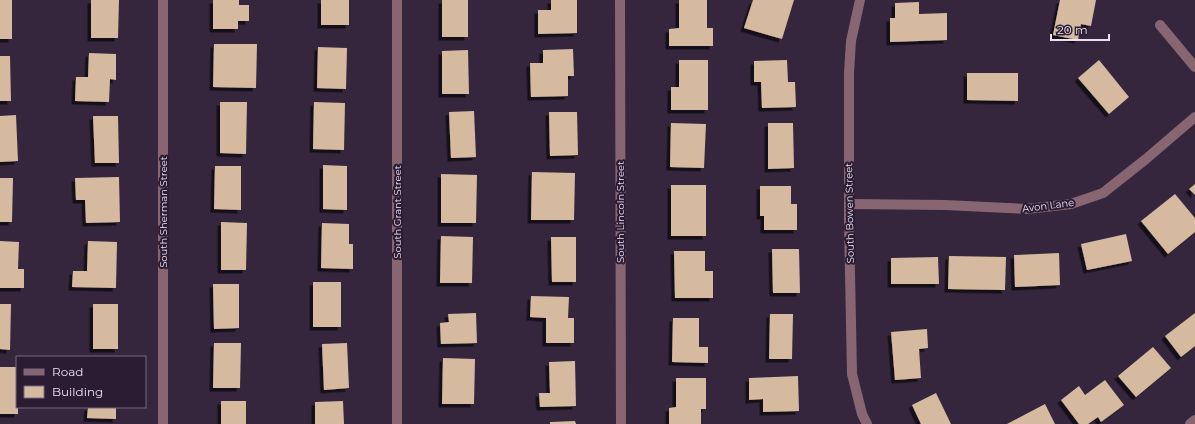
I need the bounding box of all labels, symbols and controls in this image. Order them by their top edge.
scale bar [1051,16,1109,42]
text: 20 m [1057,22,1088,37]
street label: South Sherman Street [157,156,170,268]
street label: South Lincoln Street [614,161,627,263]
street label: South Bowen Street [842,163,857,263]
street label: South Grant Street [391,165,404,259]
street label: Avon Lane [1021,196,1075,215]
legend [16,356,146,408]
text: Road [52,364,83,379]
text: Building [52,384,103,399]

